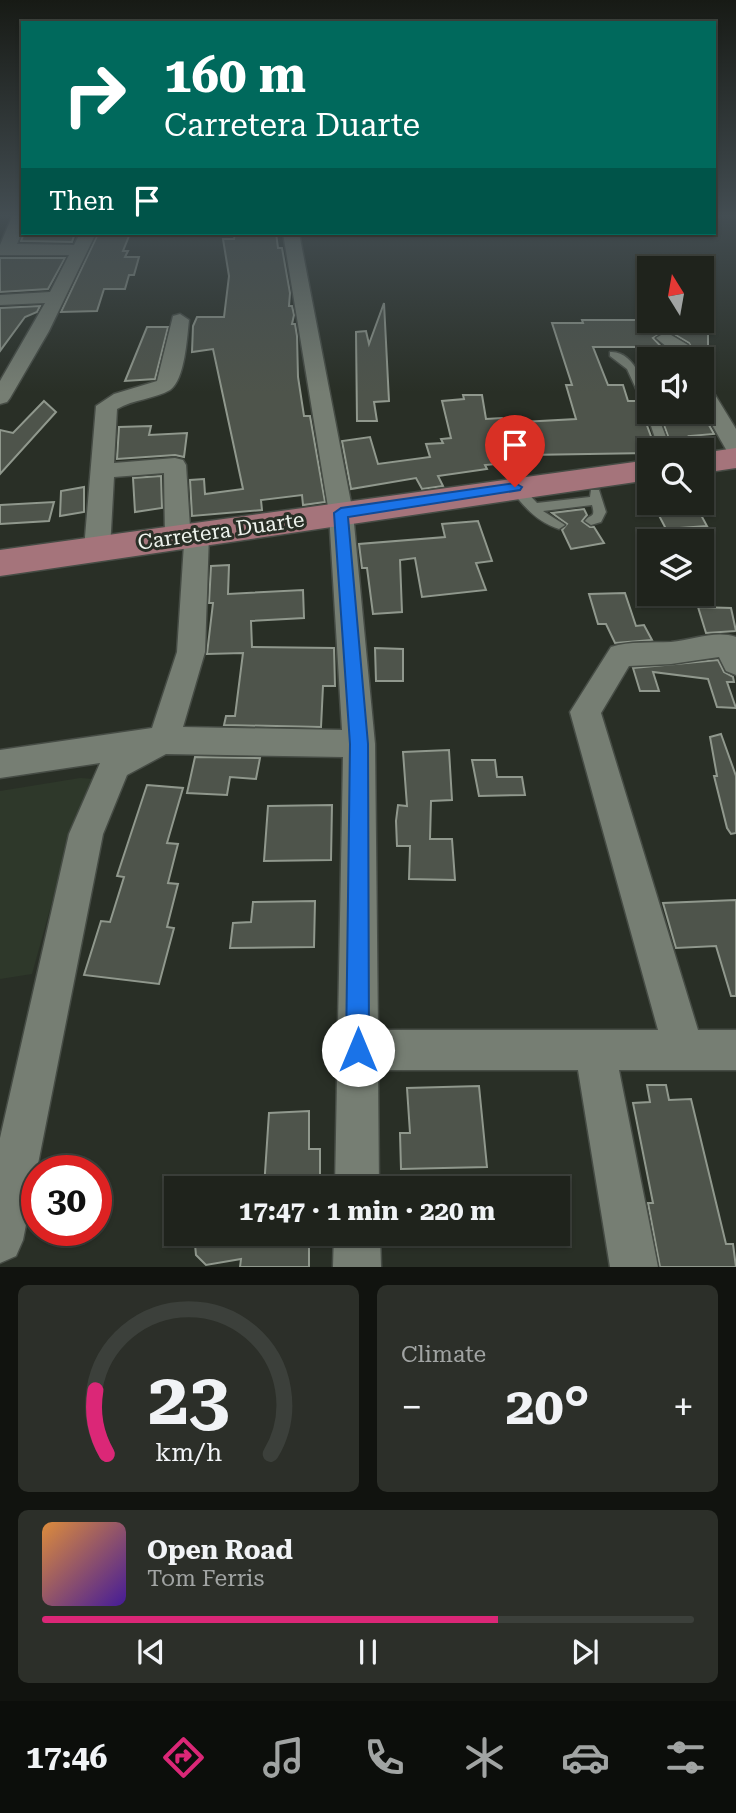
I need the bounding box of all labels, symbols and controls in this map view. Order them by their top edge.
text: 160 m [164,47,306,104]
icon: right [49,49,140,140]
text: Carretera Duarte [164,106,420,144]
icon: arrive [128,182,166,220]
text: Then [49,186,114,216]
north arrow [637,256,714,332]
map controls [637,256,714,606]
button: sound [637,347,714,424]
pin [485,415,545,487]
icon: arrive [496,426,534,464]
button: search [637,438,714,515]
street label: Carretera Duarte [136,507,306,555]
button: layers [637,529,714,606]
position arrow [321,1013,395,1087]
speed limit sign: 30 [21,1155,112,1246]
text: 17:47 · 1 min · 220 m [239,1196,495,1226]
text: Climate [401,1341,486,1368]
text: 23 [148,1358,229,1443]
text: 20° [505,1376,590,1437]
text: − [401,1385,422,1429]
text: + [673,1385,694,1429]
text: km/h [155,1438,222,1467]
text: Open Road [147,1535,293,1565]
text: Tom Ferris [147,1565,264,1592]
icon: previous [132,1633,170,1671]
icon: pause [349,1633,387,1671]
icon: next [566,1633,604,1671]
icon: directions [159,1733,208,1782]
icon: music [259,1733,308,1782]
icon: phone [360,1733,409,1782]
icon: climate [460,1733,509,1782]
icon: car [561,1733,610,1782]
icon: filters [661,1733,710,1782]
text: 17:46 [26,1738,107,1776]

